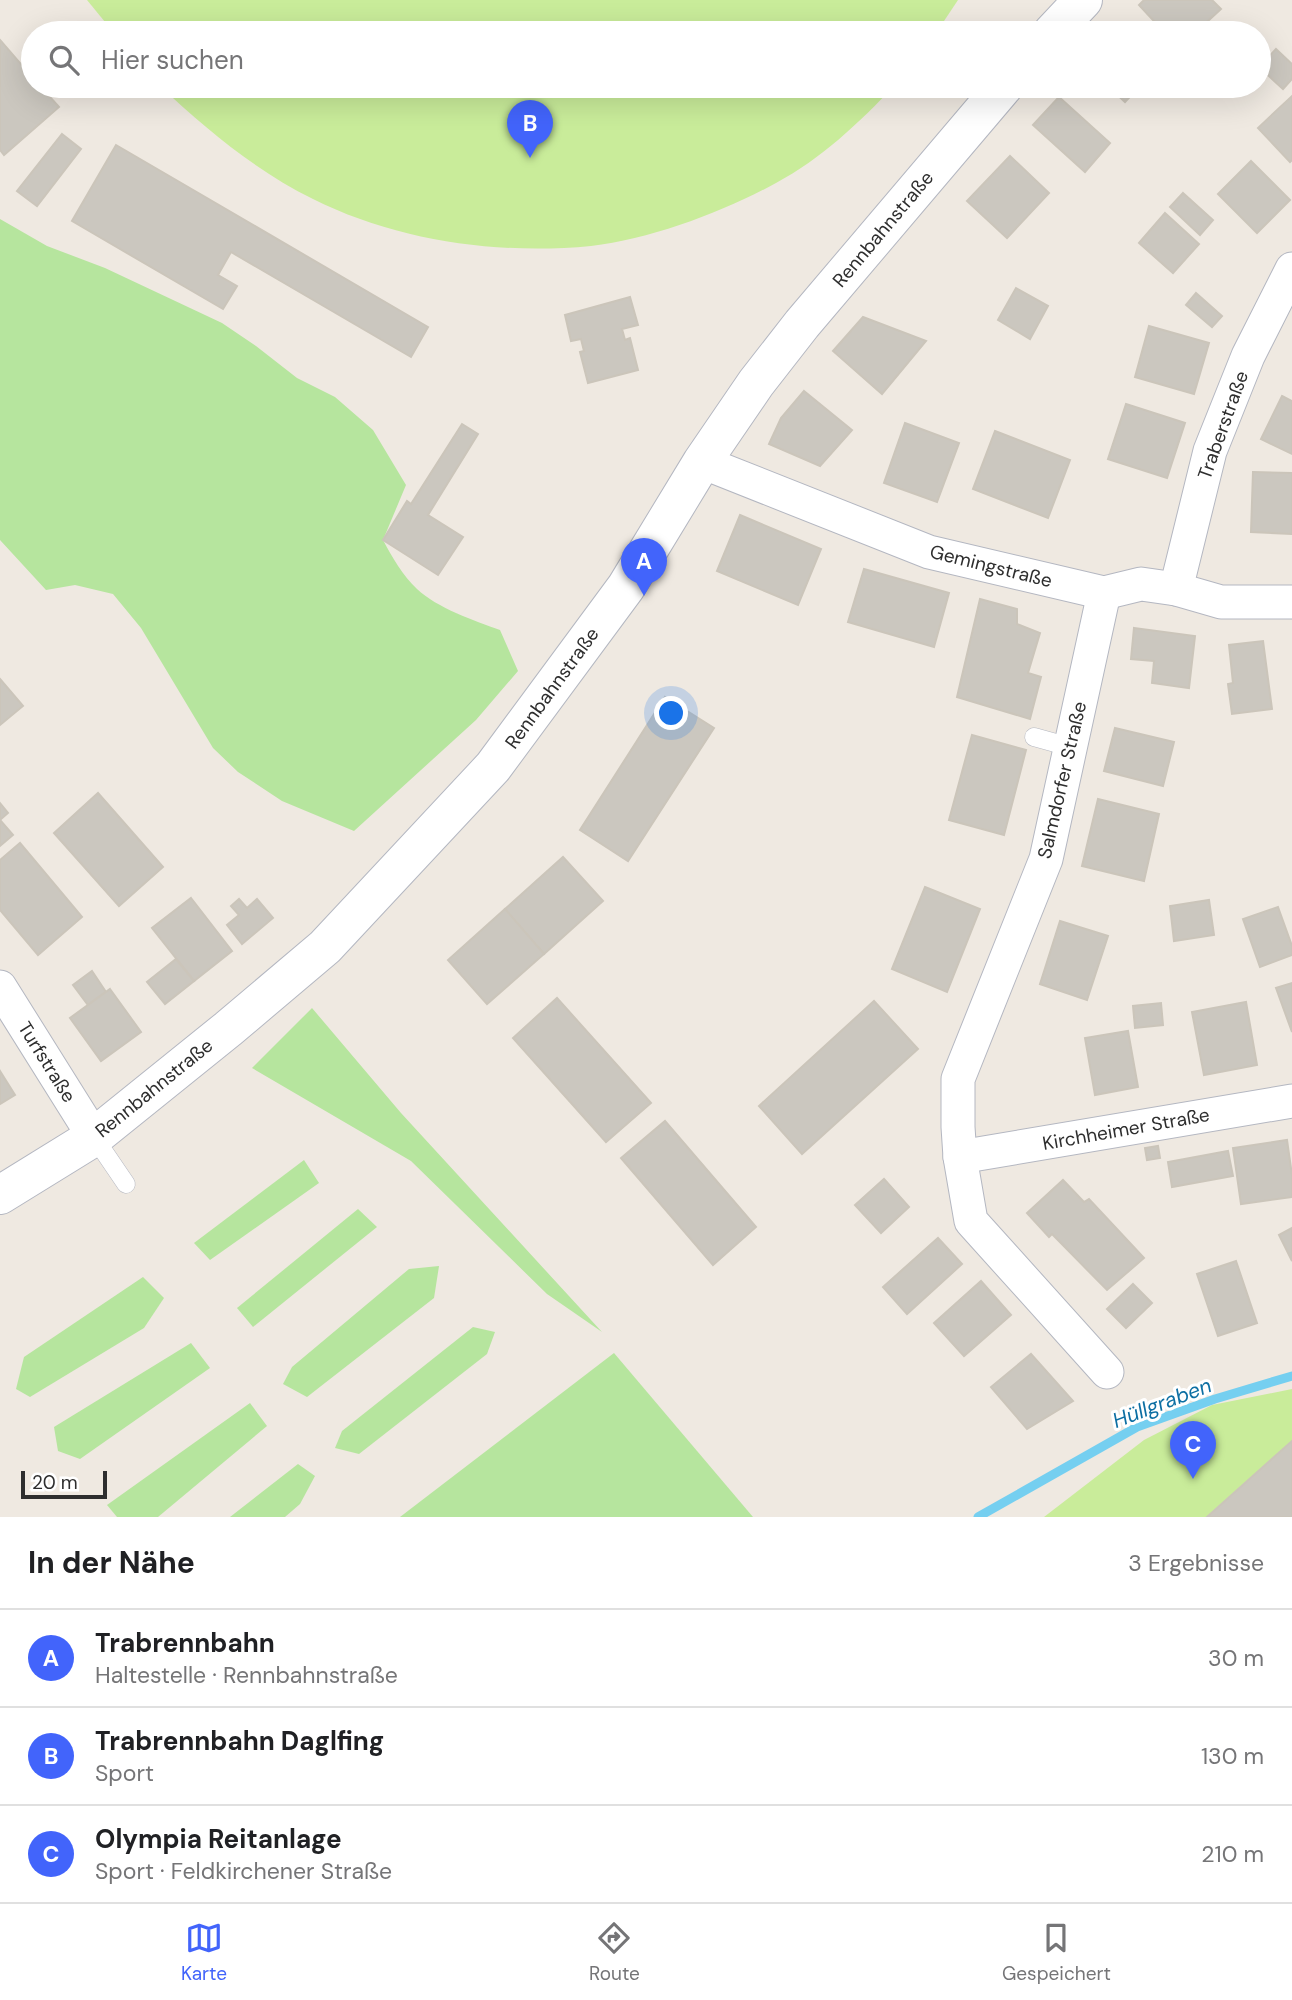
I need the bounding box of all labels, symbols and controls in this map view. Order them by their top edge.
search box [21,21,1271,98]
icon: search [45,41,83,79]
text: Hier suchen [101,43,244,77]
pin: B [507,100,553,158]
street label: Rennbahnstraße [827,166,939,292]
street label: Traberstraße [1192,367,1254,483]
pin: A [621,538,667,596]
street label: Gemingstraße [927,539,1055,593]
street label: Rennbahnstraße [499,622,605,754]
your location [654,696,688,730]
street label: Salmdorfer Straße [1032,699,1092,861]
street label: Turfstraße [12,1017,82,1107]
street label: Rennbahnstraße [90,1033,218,1143]
street label: Kirchheimer Straße [1041,1102,1211,1156]
water label: Hüllgraben [1108,1371,1216,1435]
pin: C [1170,1421,1216,1479]
scale bar [21,1468,107,1500]
text: 20 m [32,1470,78,1495]
text: In der Nähe [28,1543,195,1582]
text: 3 Ergebnisse [1128,1548,1264,1578]
text: Trabrennbahn [95,1626,275,1660]
text: A [43,1643,59,1673]
text: 30 m [1208,1643,1264,1673]
text: Haltestelle · Rennbahnstraße [95,1660,398,1690]
text: Trabrennbahn Daglfing [95,1724,384,1758]
text: B [44,1741,58,1771]
text: 130 m [1201,1741,1264,1771]
text: Sport [95,1758,154,1788]
text: Olympia Reitanlage [95,1822,342,1856]
text: C [43,1839,59,1869]
text: 210 m [1201,1839,1264,1869]
text: Sport · Feldkirchener Straße [95,1856,392,1886]
tab: Karte [181,1919,227,1986]
tab: Route [589,1919,640,1986]
tab: Gespeichert [1002,1919,1111,1986]

